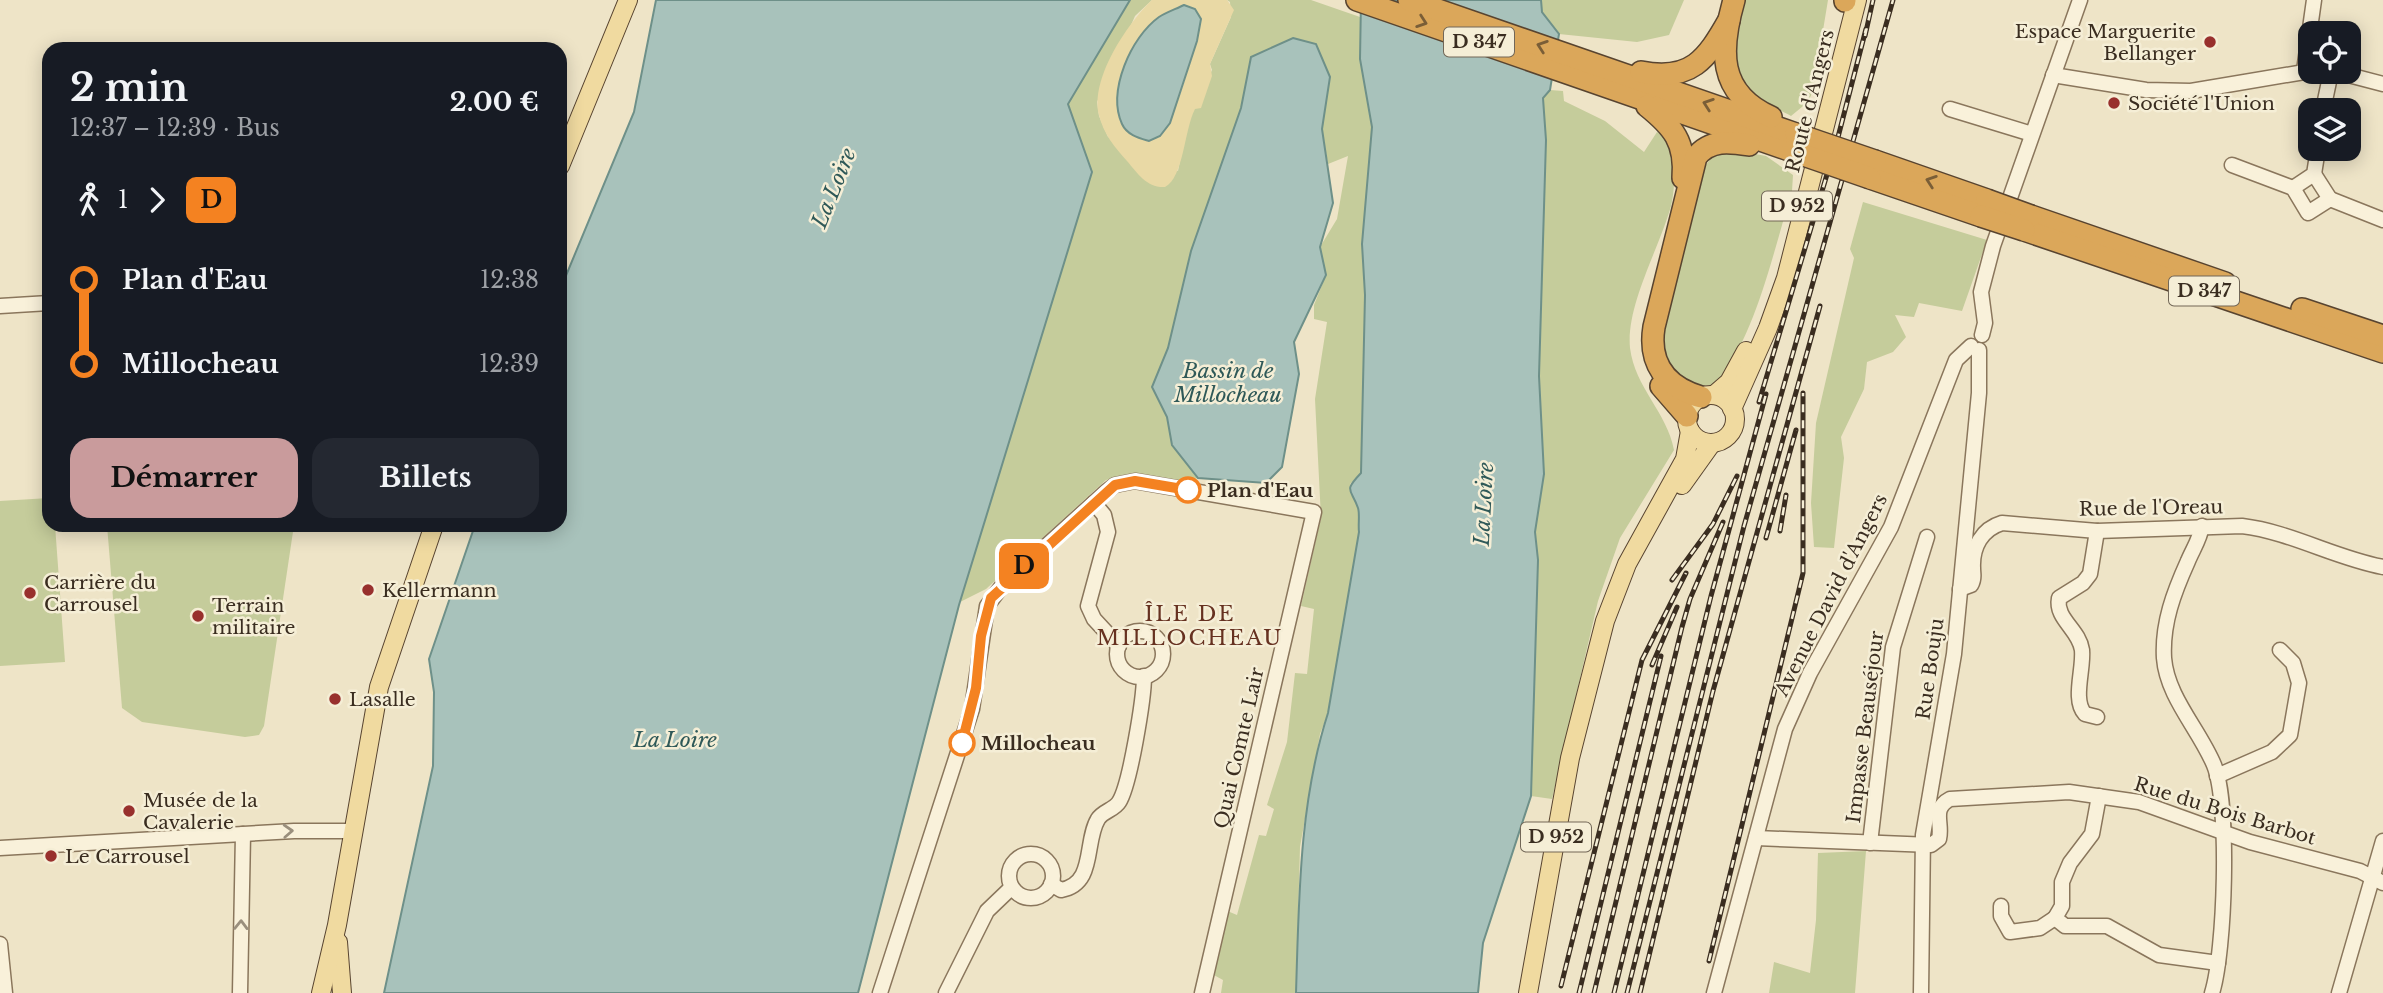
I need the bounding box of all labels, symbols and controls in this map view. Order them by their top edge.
one-way arrow [1415,14,1427,28]
place label: Espace Marguerite Bellanger [2015,20,2196,65]
map controls [2298,21,2361,161]
button: locate [2298,21,2361,84]
street label: Route d'Angers [1781,27,1839,175]
road number: D 347 [1444,28,1514,56]
marker: Espace Marguerite Bellanger [2202,34,2218,50]
one-way arrow [1537,40,1549,54]
text: 2 min [70,64,188,111]
text: 2.00 € [450,86,539,118]
place label: Société l'Union [2128,92,2275,115]
marker: Société l'Union [2106,95,2122,111]
one-way arrow [1702,98,1714,112]
button: layers [2298,98,2361,161]
text: 12:37 – 12:39 · Bus [70,114,280,142]
water label: La Loire [806,144,862,233]
one-way arrow [1925,175,1937,189]
icon: walk [70,181,108,219]
icon: forward [138,181,176,219]
text: D [200,185,222,214]
text: 1 [118,186,128,214]
road number: D 952 [1762,191,1832,220]
text: Plan d'Eau [122,264,267,296]
text: 12:38 [480,266,539,294]
road number: D 347 [2169,276,2239,306]
text: Millocheau [122,348,279,380]
text: 12:39 [479,350,539,378]
water label: Bassin de Millocheau [1173,358,1282,408]
button: Démarrer [70,438,298,518]
button: Billets [312,438,539,518]
water label: La Loire [1469,461,1499,547]
marker: Plan d'Eau [1175,477,1201,503]
place label: Plan d'Eau [1207,479,1314,502]
street label: Avenue David d'Angers [1769,490,1892,701]
street label: Rue de l'Oreau [2079,495,2224,521]
line badge: D [1001,543,1047,589]
text: D [1013,551,1035,580]
place label: Carrière du Carrousel [44,571,156,616]
place label: Kellermann [382,579,497,602]
marker: Kellermann [360,582,376,598]
marker: Carrière du Carrousel [22,585,38,601]
place label: Terrain militaire [212,594,295,639]
district label: ÎLE DE MILLOCHEAU [1097,601,1283,651]
marker: Terrain militaire [190,608,206,624]
street label: Rue Bouju [1911,616,1949,721]
street label: Impasse Beauséjour [1842,630,1888,824]
street label: Quai Comte Lair [1209,665,1269,831]
place label: Lasalle [349,688,416,711]
marker: Lasalle [327,691,343,707]
water label: La Loire [632,727,717,753]
marker: Millocheau [949,730,975,756]
place label: Millocheau [981,732,1096,755]
street label: Rue du Bois Barbot [2131,772,2319,850]
place label: Musée de la Cavalerie [143,789,258,834]
marker: Musée de la Cavalerie [121,803,137,819]
road number: D 952 [1521,822,1591,852]
one-way arrow [283,824,294,839]
place label: Le Carrousel [65,845,190,868]
marker: Le Carrousel [43,848,59,864]
one-way arrow [234,919,249,930]

